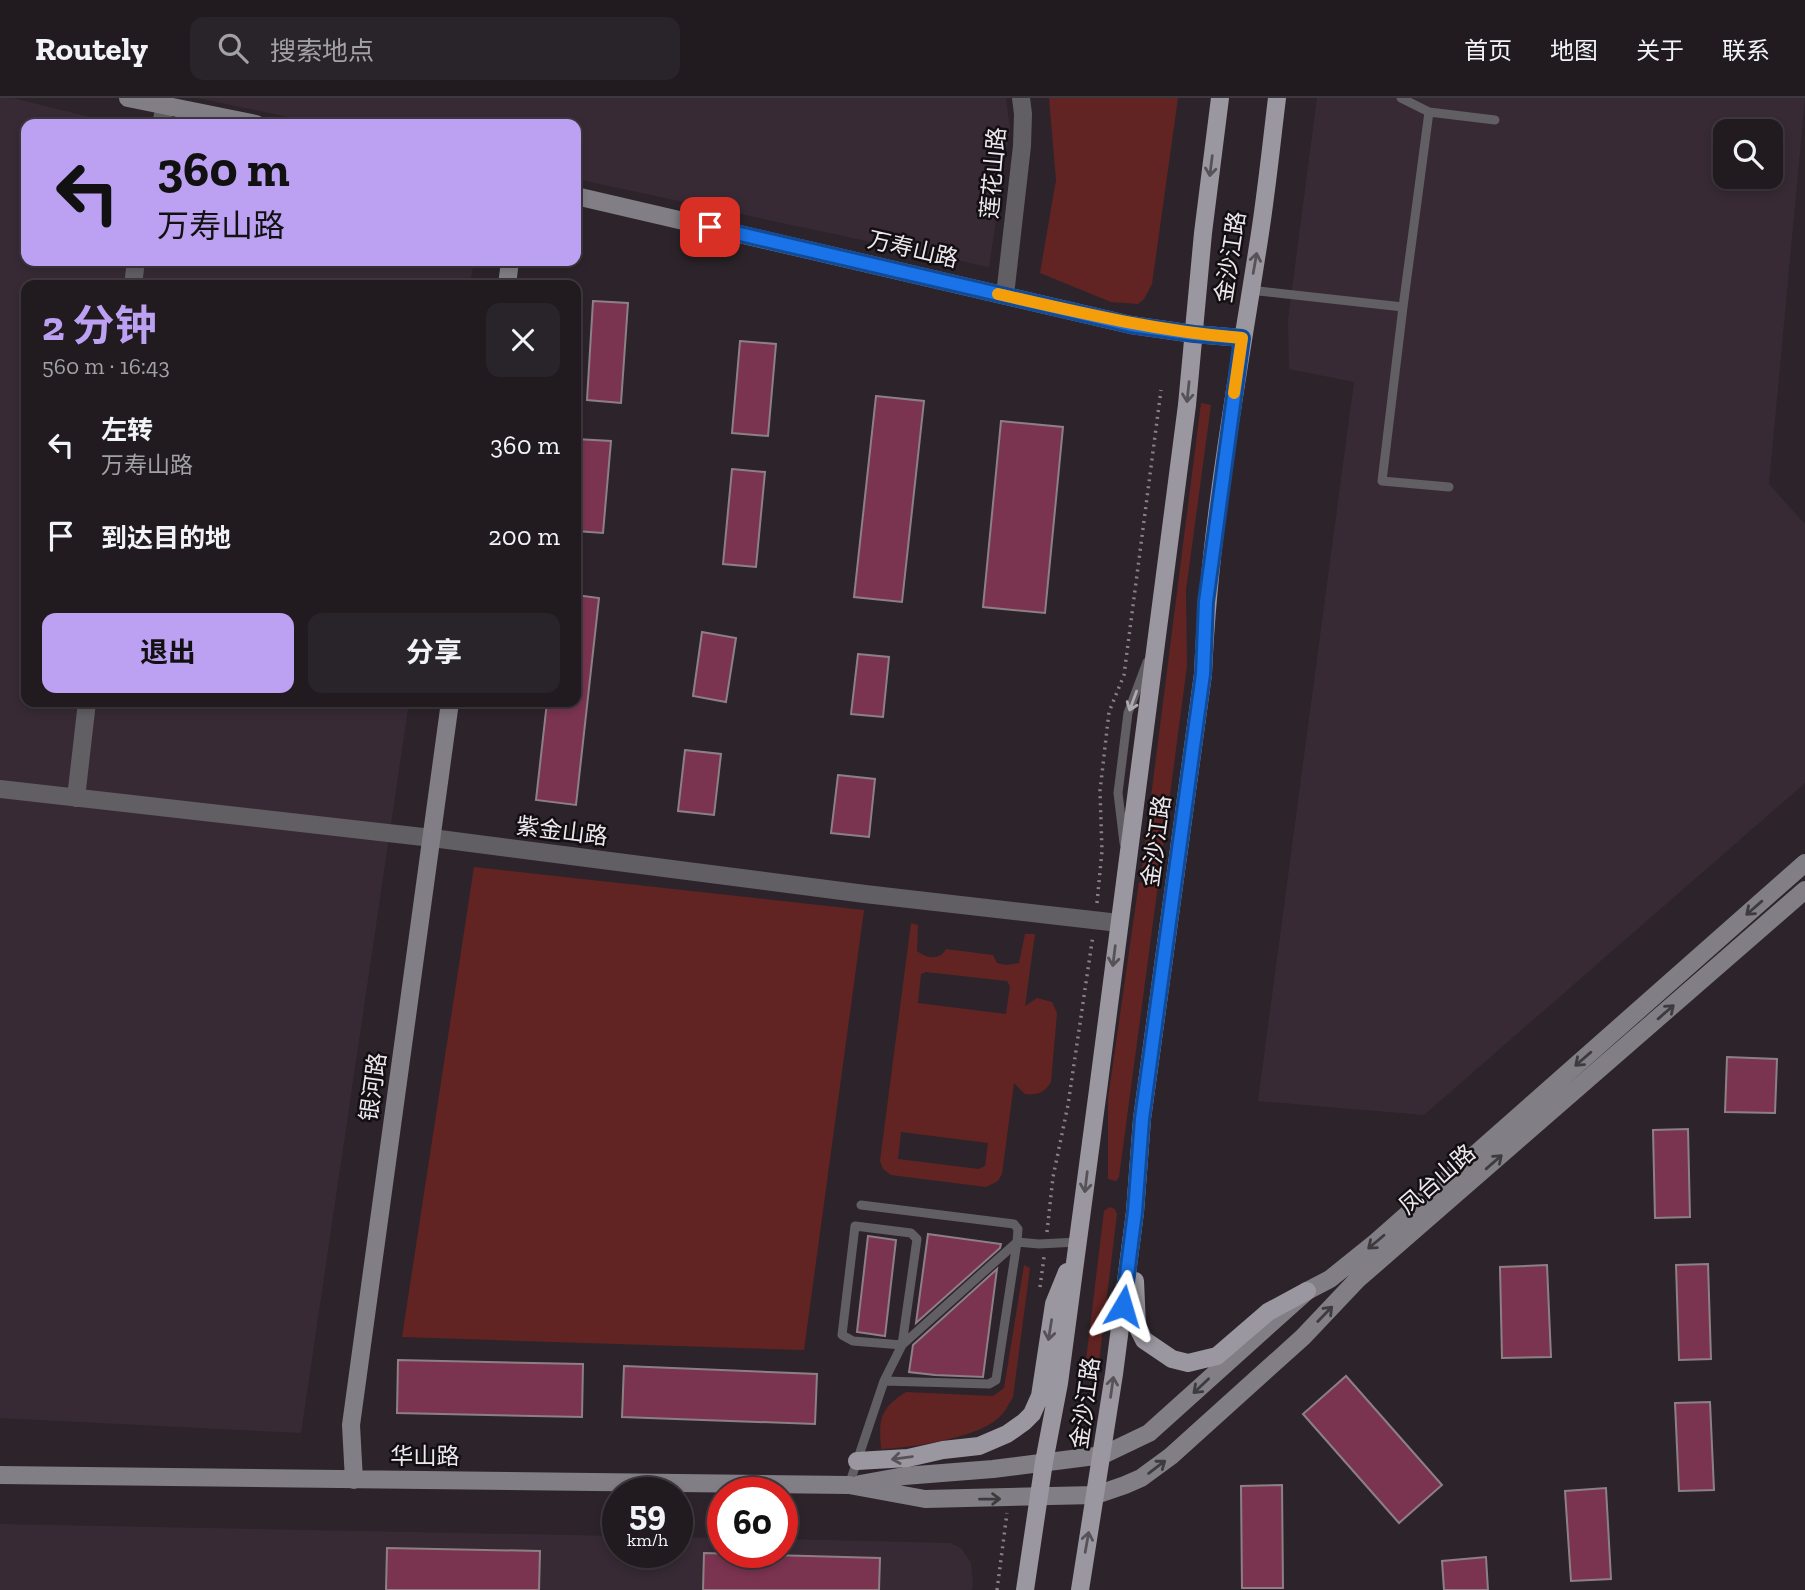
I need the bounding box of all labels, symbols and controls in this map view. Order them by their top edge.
search box [190,17,680,80]
text: Routely [35,29,148,68]
icon: search [214,29,252,67]
text: 搜索地点 [270,35,374,67]
text: 首页 [1464,36,1512,65]
text: 地图 [1550,36,1598,65]
text: 关于 [1636,36,1684,65]
text: 联系 [1722,36,1770,65]
map controls [1713,119,1783,189]
button: search [1713,119,1783,189]
street label: 莲花山路 [975,126,1011,220]
text: 360 m [157,140,290,199]
icon: left [42,147,133,238]
one-way arrow [1205,154,1218,177]
pin [680,197,740,257]
text: 万寿山路 [157,207,285,245]
icon: arrive [691,208,729,246]
street label: 金沙江路 [1209,209,1251,305]
street label: 万寿山路 [865,225,961,273]
one-way arrow [1249,252,1262,275]
text: 2 分钟 [42,300,156,351]
button: close [486,303,560,377]
text: 560 m · 16:43 [42,352,170,380]
one-way arrow [1181,380,1194,403]
text: 左转 [101,414,153,446]
icon: left [42,426,80,464]
text: 360 m [490,429,560,461]
text: 万寿山路 [101,451,193,479]
icon: arrive [42,517,80,555]
text: 200 m [488,520,560,552]
text: 到达目的地 [101,522,231,554]
button: 退出 [42,613,294,693]
button: 分享 [308,613,560,693]
one-way arrow [1125,690,1138,712]
street label: 金沙江路 [1136,793,1176,889]
street label: 紫金山路 [515,811,609,851]
one-way arrow [1746,900,1763,917]
one-way arrow [1108,944,1121,967]
one-way arrow [1656,1004,1674,1020]
street label: 银河路 [354,1051,392,1123]
one-way arrow [1574,1051,1592,1067]
street label: 凤台山路 [1393,1138,1481,1220]
one-way arrow [1485,1154,1503,1170]
one-way arrow [1079,1170,1092,1193]
one-way arrow [1367,1234,1385,1250]
position arrow [1086,1269,1160,1343]
one-way arrow [1317,1306,1334,1323]
one-way arrow [1043,1318,1056,1341]
street label: 金沙江路 [1065,1355,1105,1451]
one-way arrow [1106,1377,1119,1399]
one-way arrow [1193,1378,1210,1395]
street label: 华山路 [391,1442,460,1470]
one-way arrow [891,1451,913,1464]
one-way arrow [1147,1459,1166,1474]
speed limit sign: 60 [707,1477,798,1568]
text: 59 [629,1492,666,1534]
one-way arrow [978,1492,1001,1506]
text: km/h [627,1529,668,1551]
one-way arrow [1081,1531,1094,1554]

